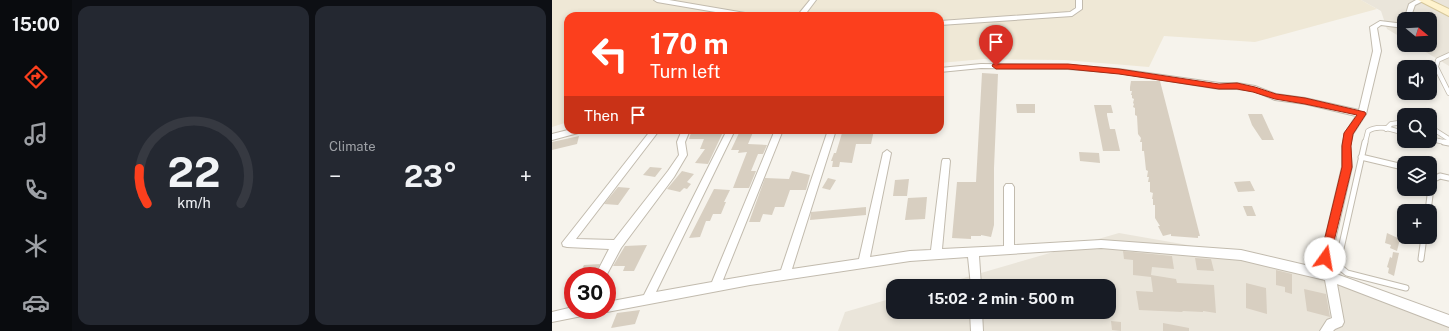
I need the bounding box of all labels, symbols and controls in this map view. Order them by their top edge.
north arrow [1397,12,1437,52]
map controls [1397,12,1437,244]
text: 15:00 [12,14,60,35]
pin [979,25,1013,66]
text: 170 m [650,27,729,60]
icon: left [584,28,636,80]
icon: arrive [985,31,1007,53]
button: sound [1397,60,1437,100]
text: Turn left [650,61,720,82]
icon: directions [22,63,50,91]
icon: arrive [627,104,649,126]
text: Then [584,107,619,124]
button: search [1397,108,1437,148]
icon: music [22,120,50,148]
text: Climate [329,139,376,154]
text: 22 [167,146,220,195]
button: layers [1397,156,1437,196]
text: 23° [404,158,457,194]
text: − [329,163,341,189]
text: + [520,163,532,189]
icon: phone [22,176,50,204]
text: km/h [177,193,210,210]
button: + [1397,204,1437,244]
icon: climate [22,232,50,260]
position arrow [1304,237,1346,279]
speed limit sign: 30 [564,267,616,319]
icon: car [22,289,50,317]
text: 15:02 · 2 min · 500 m [928,290,1074,307]

